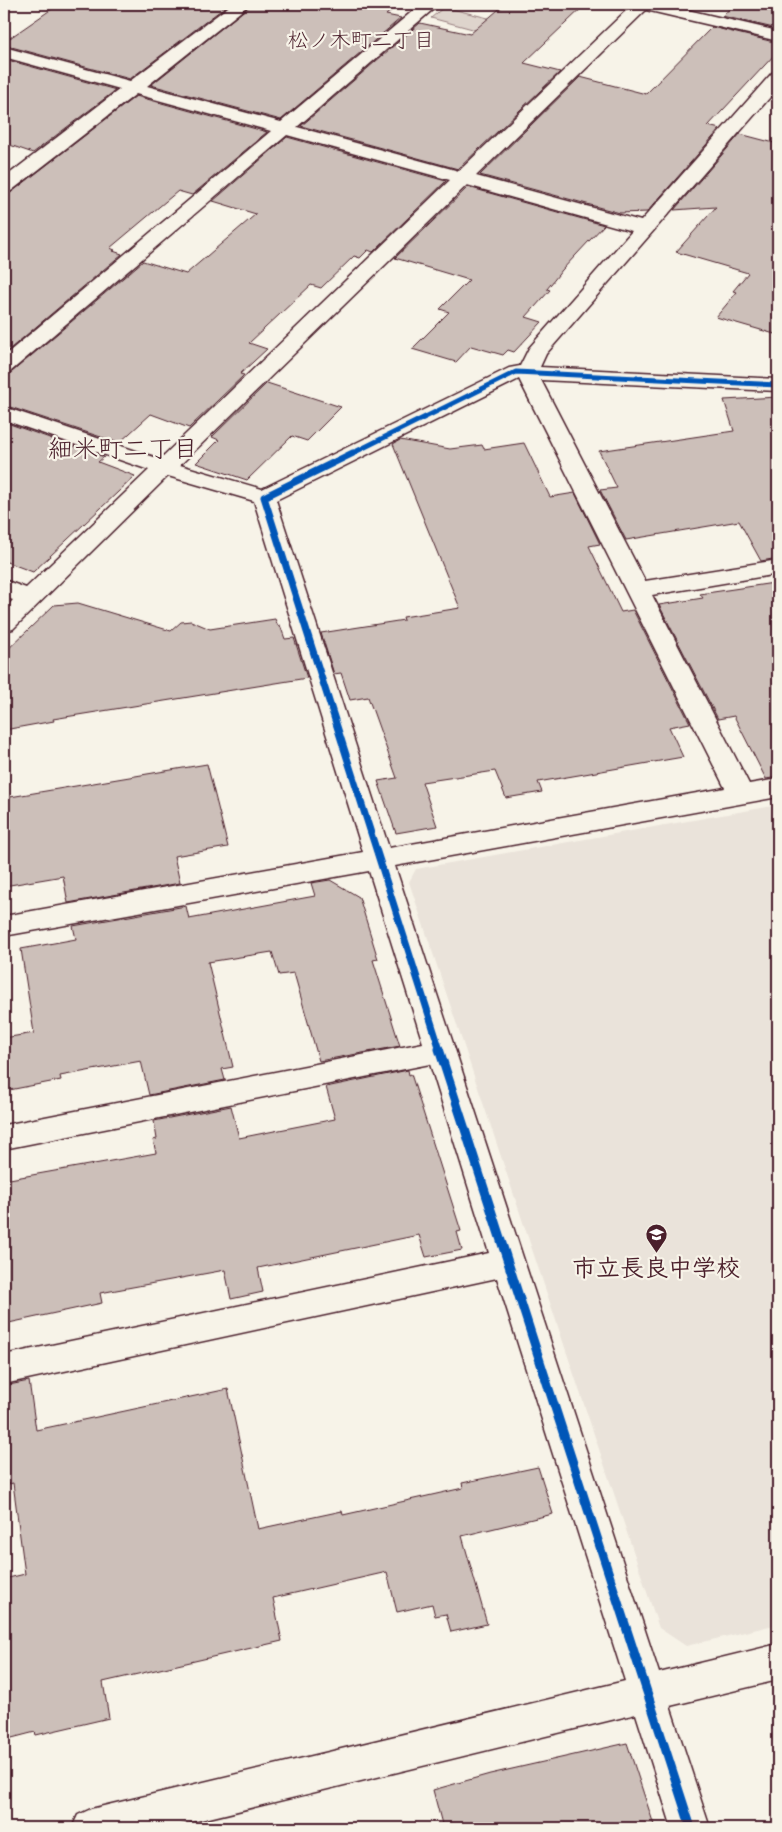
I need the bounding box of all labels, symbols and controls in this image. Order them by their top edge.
district label: 松ノ木町二丁目 [288,27,435,53]
district label: 細米町二丁目 [48,433,198,465]
school or university icon: 市立長良中学校 [644,1222,668,1253]
place label: 市立長良中学校 [572,1253,740,1283]

